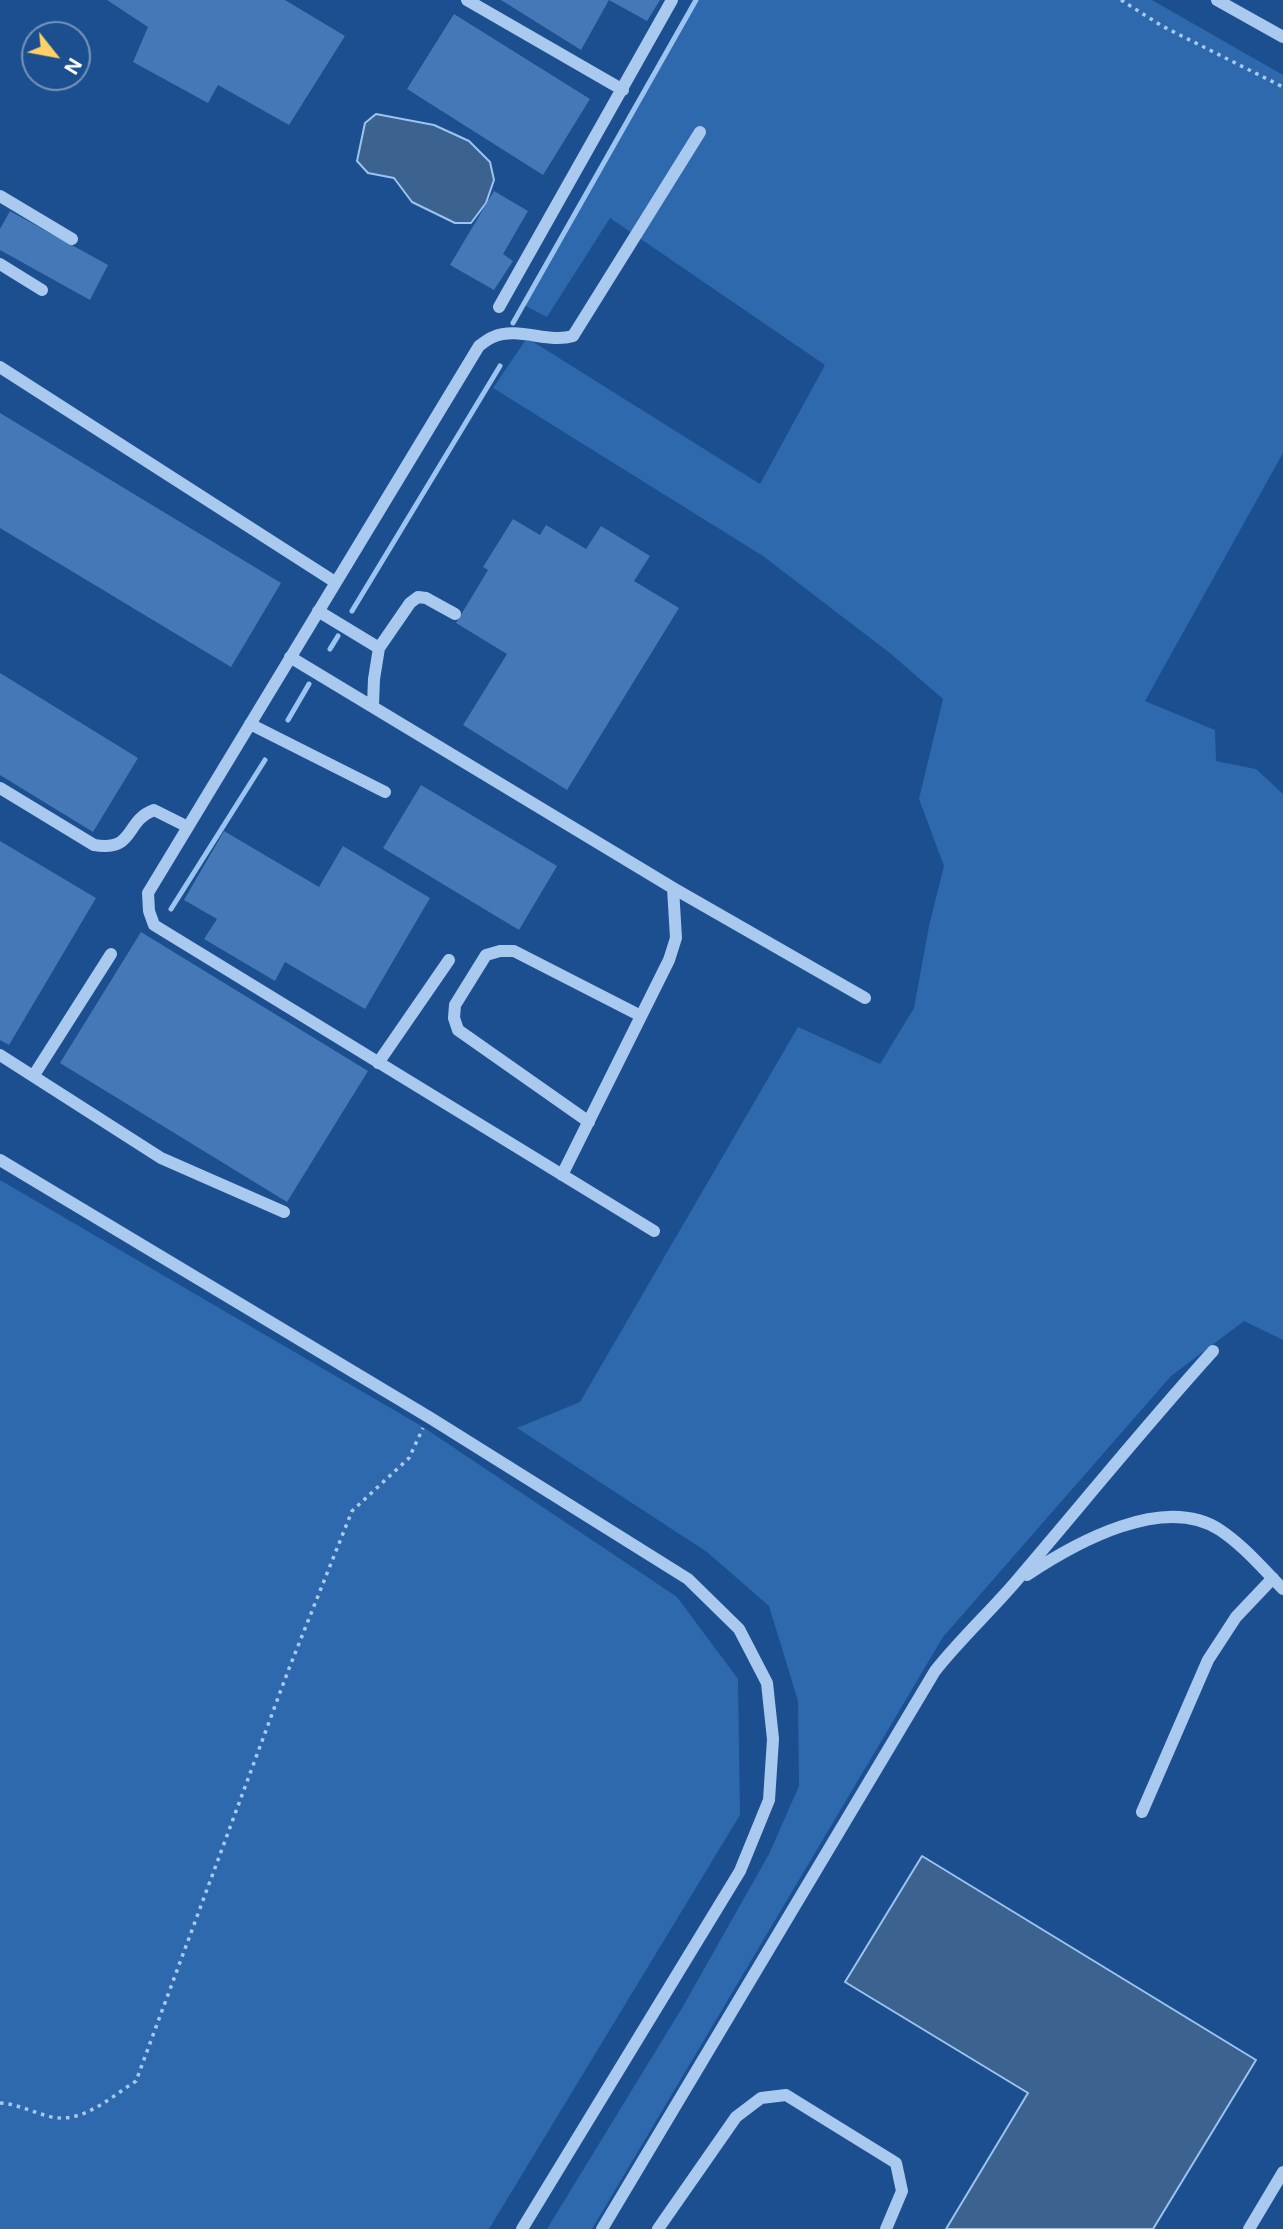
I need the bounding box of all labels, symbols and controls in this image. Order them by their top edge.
north arrow [21,21,91,91]
text: N [59,54,86,78]

